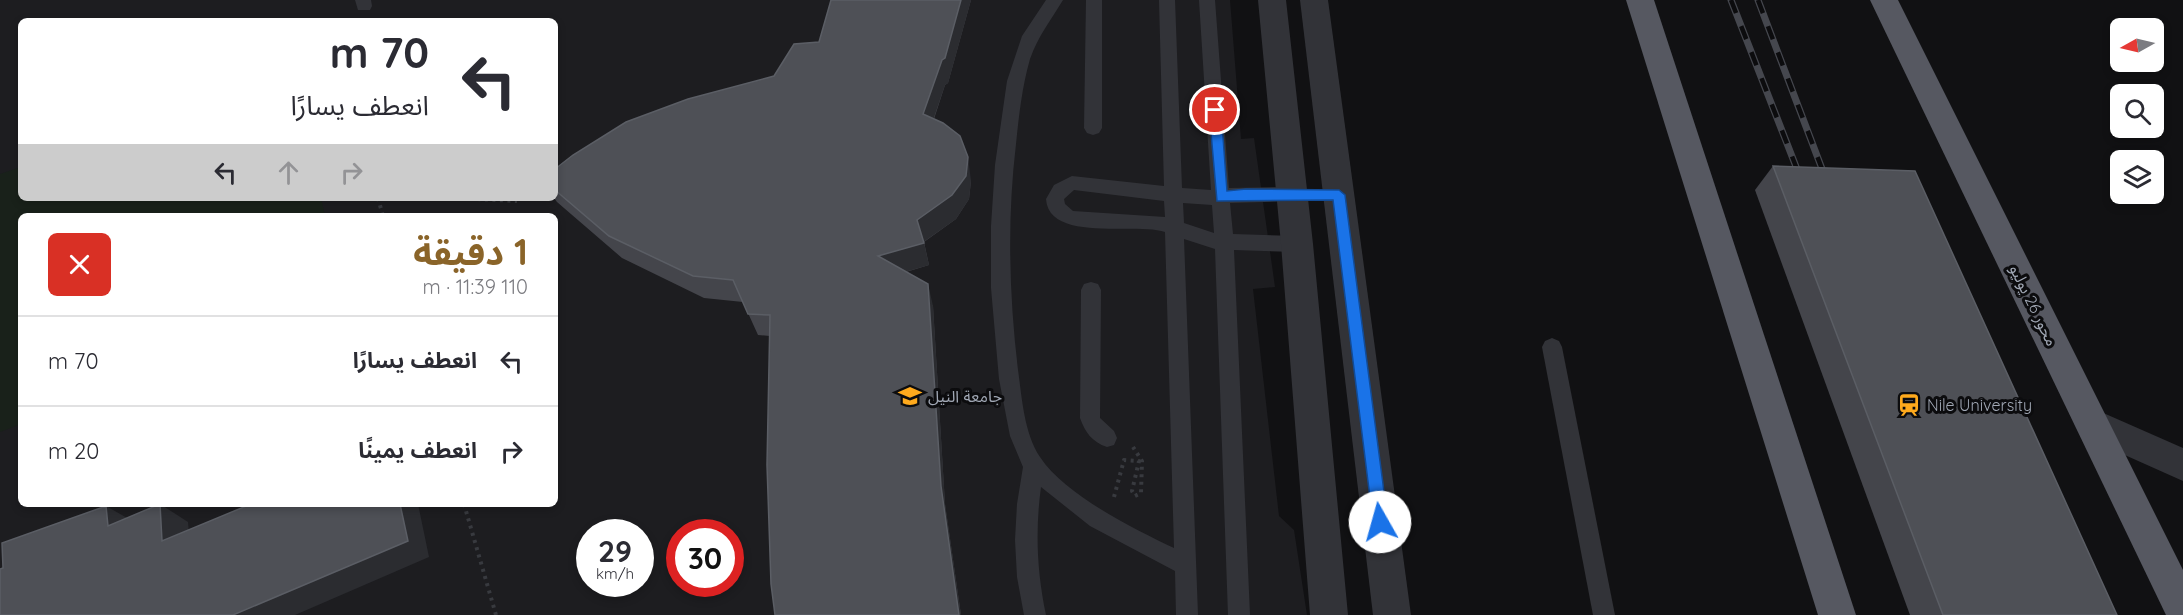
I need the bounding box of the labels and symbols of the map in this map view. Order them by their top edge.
north arrow [2110,18,2164,72]
pin [1189,84,1240,135]
street label: محور 26 يوليو [2006,261,2062,349]
school or university icon: جامعة النيل [897,383,923,409]
place label: جامعة النيل [928,386,1002,406]
station icon: Nile University [1896,392,1922,418]
place label: Nile University [1927,395,2032,415]
position arrow [1348,490,1412,554]
speed limit sign: 30 [666,519,744,597]

